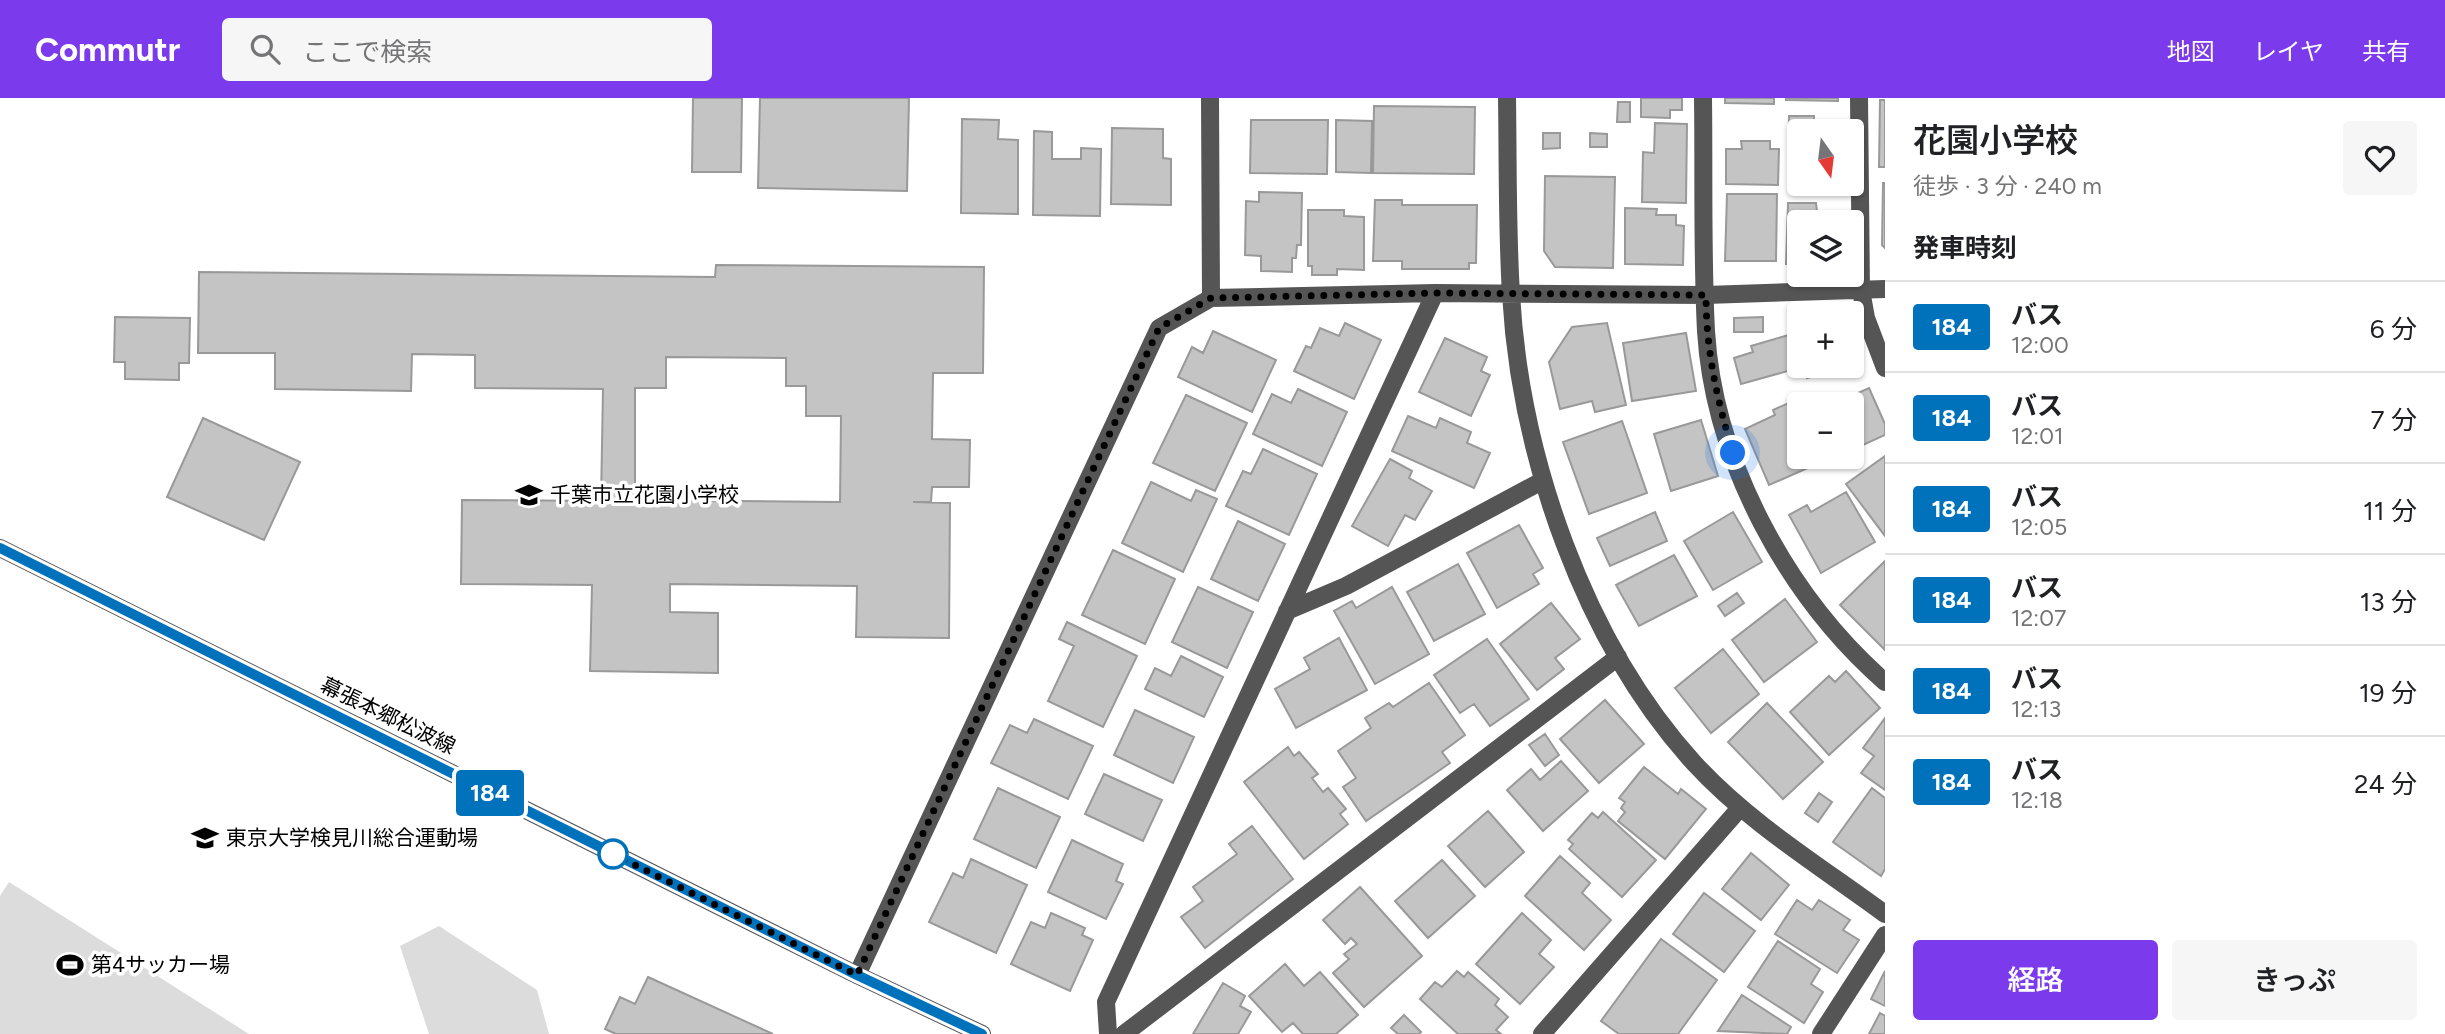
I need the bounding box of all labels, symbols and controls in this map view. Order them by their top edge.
search box [222,18,712,81]
text: Commutr [35,30,180,69]
icon: search [246,30,284,68]
text: ここで検索 [302,36,432,68]
text: 地図 [2167,37,2215,66]
text: レイヤ [2253,37,2324,66]
text: 共有 [2362,37,2410,66]
north arrow [1787,119,1864,196]
map controls [1787,119,1864,469]
text: 花園小学校 [1913,121,2078,160]
button: heart [2343,121,2417,195]
text: 徒歩 · 3 分 · 240 m [1913,172,2102,200]
button: layers [1787,210,1864,287]
text: 発車時刻 [1913,232,2017,264]
text: バス [2011,299,2063,331]
button: + [1787,301,1864,378]
text: 184 [1931,312,1972,341]
text: 6 分 [2370,313,2417,345]
text: 12:00 [2011,331,2069,359]
text: バス [2011,390,2063,422]
button: − [1787,392,1864,469]
text: 184 [1931,403,1972,432]
text: 7 分 [2371,404,2417,436]
text: 12:01 [2011,422,2063,450]
your location [1715,435,1750,470]
school or university icon: 千葉市立花園小学校 [514,480,544,510]
text: バス [2011,481,2063,513]
place label: 千葉市立花園小学校 [550,482,739,507]
text: 184 [1931,494,1972,523]
text: 11 分 [2363,495,2417,527]
text: 12:05 [2011,513,2067,541]
text: バス [2011,572,2063,604]
text: 184 [1931,585,1972,614]
text: 13 分 [2360,586,2417,618]
text: 12:07 [2011,604,2066,632]
text: バス [2011,663,2063,695]
street label: 幕張本郷松波線 [317,672,460,759]
text: 184 [1931,676,1972,705]
text: 19 分 [2359,677,2417,709]
text: 12:13 [2011,695,2061,723]
text: バス [2011,754,2063,786]
text: 184 [1931,767,1972,796]
text: 24 分 [2354,768,2417,800]
line badge: 184 [450,770,530,816]
text: 184 [470,778,510,807]
text: 12:18 [2011,786,2063,814]
school or university icon: 東京大学検見川総合運動場 [190,823,220,853]
place label: 東京大学検見川総合運動場 [226,825,478,850]
unlabelled marker [598,839,628,869]
button: 経路 [1913,940,2158,1020]
button: きっぷ [2172,940,2417,1020]
sports icon: 第4サッカー場 [55,950,85,980]
place label: 第4サッカー場 [91,952,230,977]

